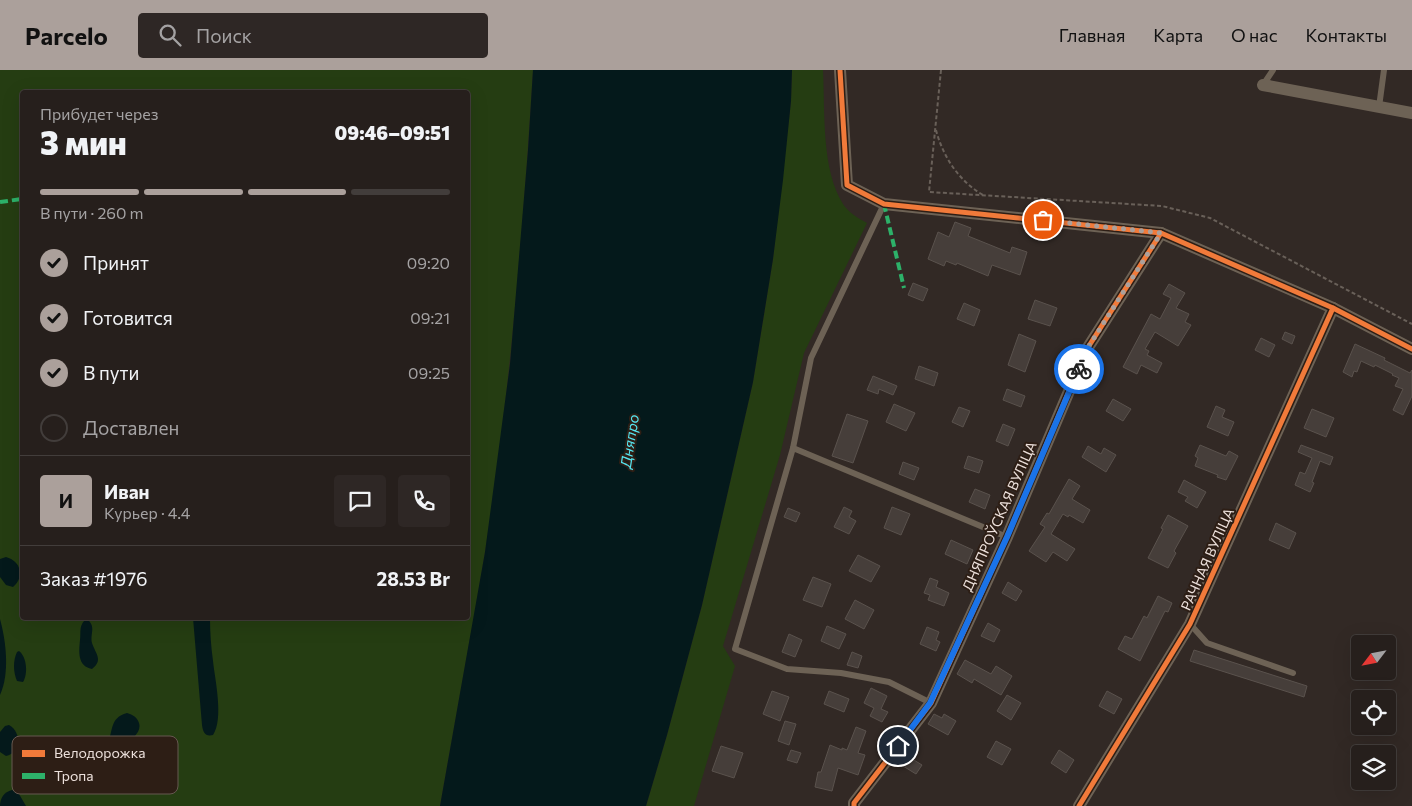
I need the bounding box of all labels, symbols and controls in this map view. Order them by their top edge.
search box [138,13,488,58]
text: Parcelo [25,21,108,50]
icon: search [156,21,184,49]
text: Поиск [196,24,252,47]
text: Главная [1059,24,1125,46]
text: Карта [1153,24,1203,46]
text: О нас [1231,24,1278,46]
text: Контакты [1306,24,1387,46]
text: Прибудет через [40,104,159,123]
text: 09:46–09:51 [335,121,450,144]
text: 3 мин [40,122,127,162]
pin [1022,199,1064,241]
text: В пути · 260 m [40,203,143,222]
icon: bag [1029,206,1057,234]
icon: check [40,249,68,277]
text: Принят [83,251,149,274]
text: 09:20 [407,253,450,272]
icon: check [40,304,68,332]
text: Готовится [83,306,173,329]
text: 09:21 [410,308,450,327]
courier [1054,344,1104,394]
icon: bike [1065,355,1093,383]
icon: check [40,359,68,387]
text: В пути [83,361,139,384]
text: 09:25 [408,363,450,382]
water label: Дняпро [616,413,642,471]
text: Доставлен [83,416,179,439]
street label: ДНЯПРОЎСКАЯ ВУЛІЦА [958,438,1040,594]
button: chat [334,475,386,527]
button: phone [398,475,450,527]
text: Иван [104,480,150,503]
text: И [59,489,73,512]
text: Курьер · 4.4 [104,503,190,522]
street label: РАЧНАЯ ВУЛІЦА [1177,505,1237,613]
text: Заказ #1976 [40,567,148,590]
text: 28.53 Br [377,567,450,590]
north arrow [1351,635,1396,680]
map controls [1351,635,1396,790]
button: locate [1351,690,1396,735]
pin [877,725,919,767]
icon: home [884,732,912,760]
legend [12,736,178,794]
text: Велодорожка [54,744,145,761]
button: layers [1351,745,1396,790]
text: Тропа [54,767,94,784]

